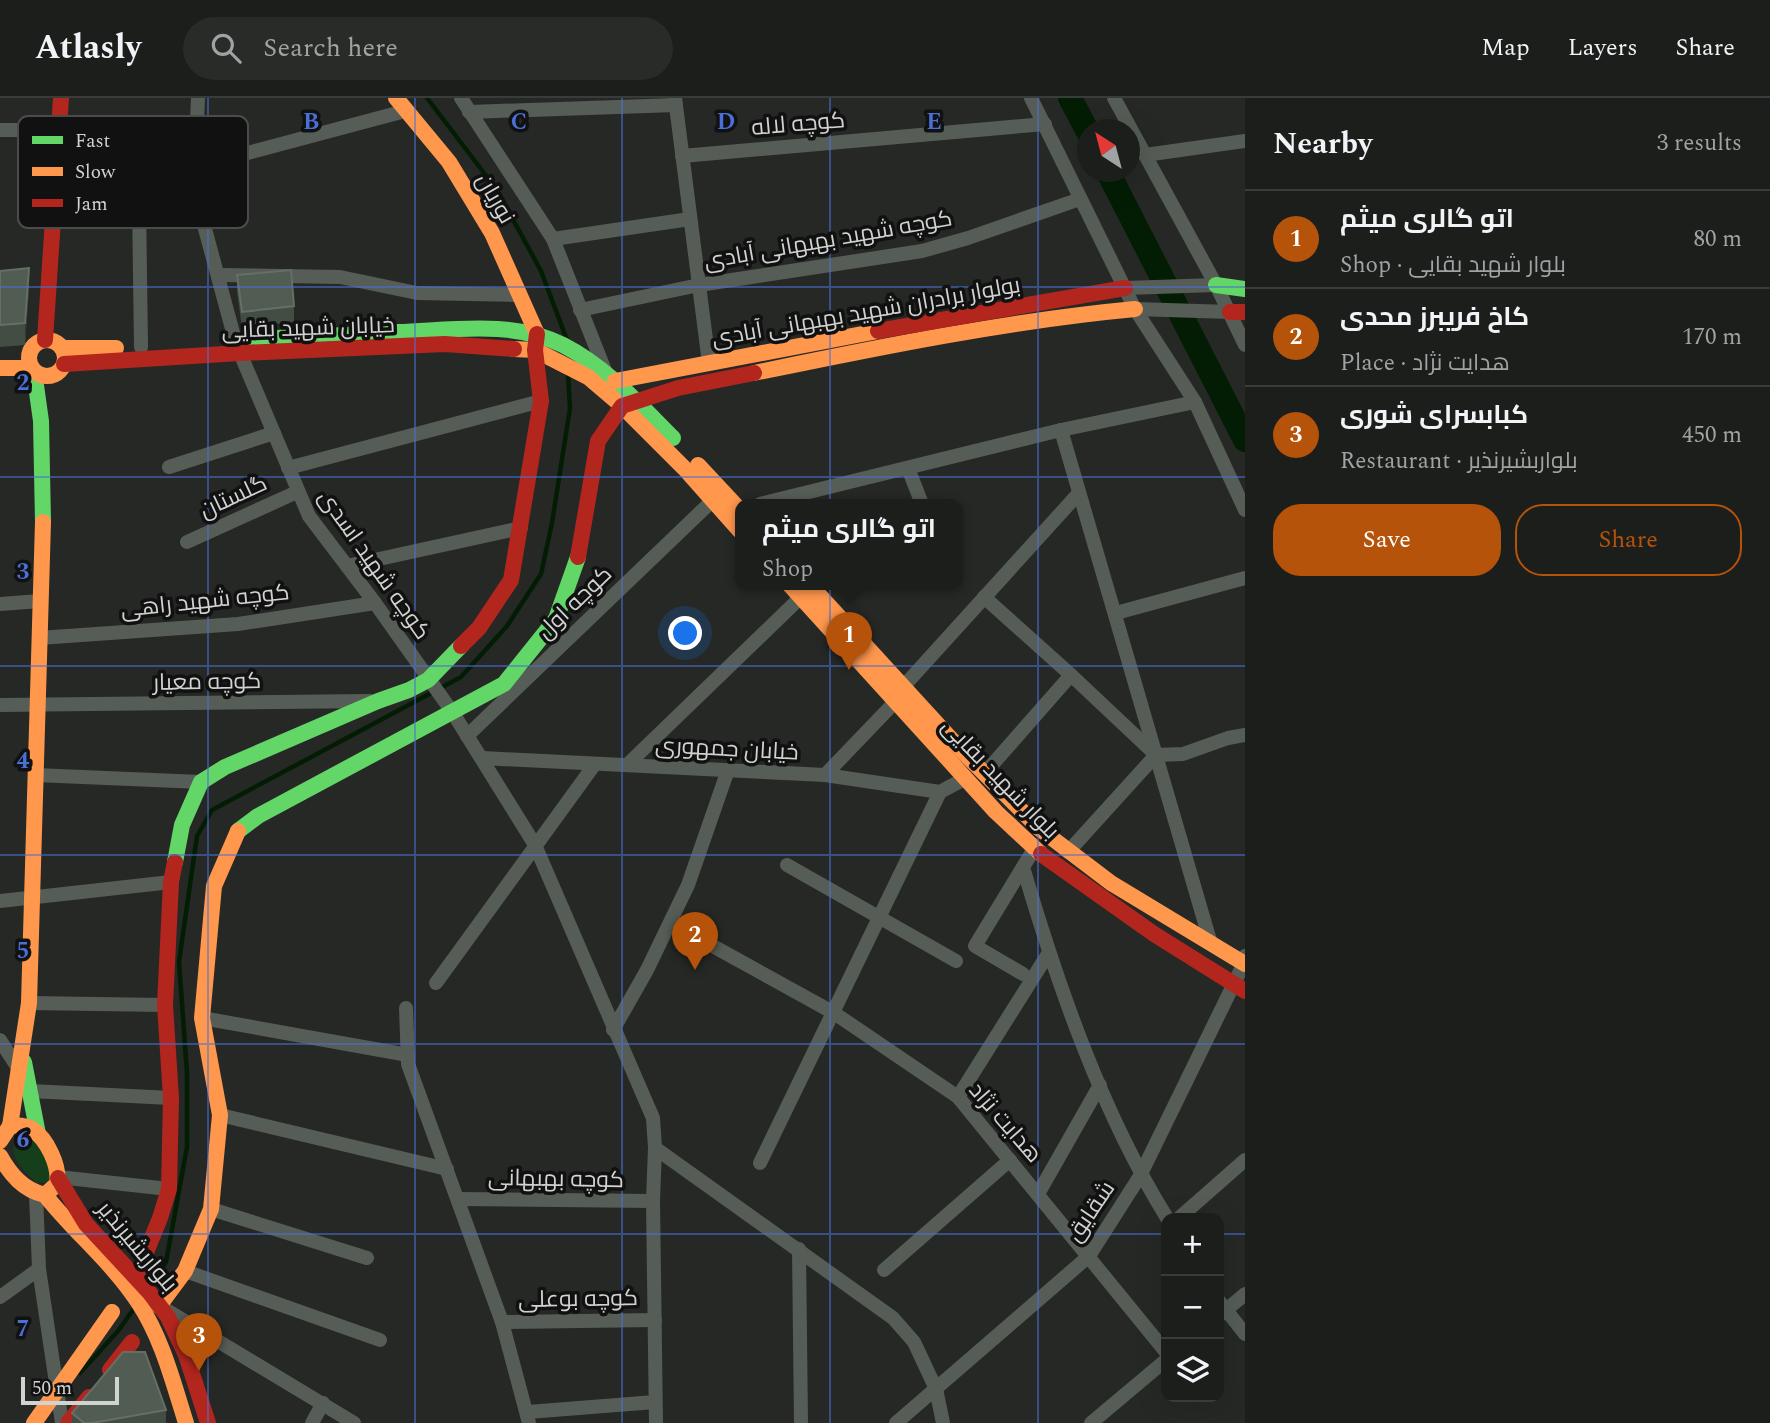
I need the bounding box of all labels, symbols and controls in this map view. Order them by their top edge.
search box [183,17,673,80]
text: Atlasly [35,23,141,73]
text: Search here [263,28,398,68]
icon: search [207,29,245,67]
text: Map [1481,30,1530,66]
text: Layers [1568,30,1638,66]
text: Share [1676,30,1735,66]
street label: کوچه لاله [750,103,846,146]
text: B [303,105,319,140]
text: C [511,105,527,140]
text: D [717,105,735,140]
text: E [926,105,942,140]
legend [18,116,248,228]
north arrow [1077,119,1140,182]
text: Nearby [1273,121,1372,167]
text: 3 results [1657,126,1742,161]
text: Fast [75,127,111,156]
text: Slow [75,158,116,187]
street label: نوریان [466,167,523,231]
text: Jam [75,190,107,219]
text: اتو گالری میثم [1340,199,1514,239]
street label: کوچه شهید بهبهانی آبادی [701,201,955,280]
text: 1 [1290,222,1302,257]
text: 80 m [1693,222,1742,257]
text: Shop · بلوار شهید بقایی [1340,248,1566,283]
street label: بولوار برادران شهید بهبهانی آبادی [709,268,1023,357]
text: کاخ فریبرز محدی [1340,297,1529,337]
street label: خیابان شهید بقایی [221,308,395,349]
text: 2 [1290,320,1302,355]
text: 170 m [1682,320,1742,355]
text: Place · هدایت نژاد [1340,346,1510,381]
text: 2 [17,366,30,401]
text: کبابسرای شوری [1340,395,1528,435]
text: 3 [1290,418,1302,453]
text: 450 m [1682,418,1742,453]
text: Restaurant · بلواربشیرنذیر [1340,444,1578,479]
street label: گلستان [194,466,273,528]
street label: کوچه شهید اسدی [309,482,439,647]
popup [735,499,963,590]
button: Save [1273,504,1501,576]
button: Share [1515,504,1742,576]
text: اتو گالری میثم [762,509,936,549]
text: Shop [762,552,813,587]
text: 3 [17,555,30,590]
street label: کوچه اول [529,558,621,648]
street label: کوچه شهید راهی [119,575,291,628]
pin: 1 [826,612,872,670]
your location [668,616,702,650]
street label: کوچه معیار [150,664,262,701]
street label: بلوار شهید بقایی [933,710,1067,848]
street label: خیابان جمهوری [654,728,800,771]
text: 4 [17,744,30,779]
pin: 2 [672,912,718,970]
text: 5 [17,934,29,969]
street label: هدایت نژاد [960,1075,1050,1171]
text: 6 [17,1123,30,1158]
street label: کوچه بهبهانی [488,1161,624,1198]
street label: شقایق [1058,1174,1125,1249]
street label: بلواربشیرنذیر [87,1192,186,1300]
map controls [1161,1213,1224,1402]
button: + [1161,1213,1224,1276]
button: − [1161,1276,1224,1339]
street label: کوچه بوعلی [518,1281,638,1318]
text: 7 [17,1312,29,1347]
pin: 3 [176,1313,222,1371]
button: layers [1161,1339,1224,1402]
scale bar [21,1374,119,1406]
text: 50 m [32,1374,72,1403]

